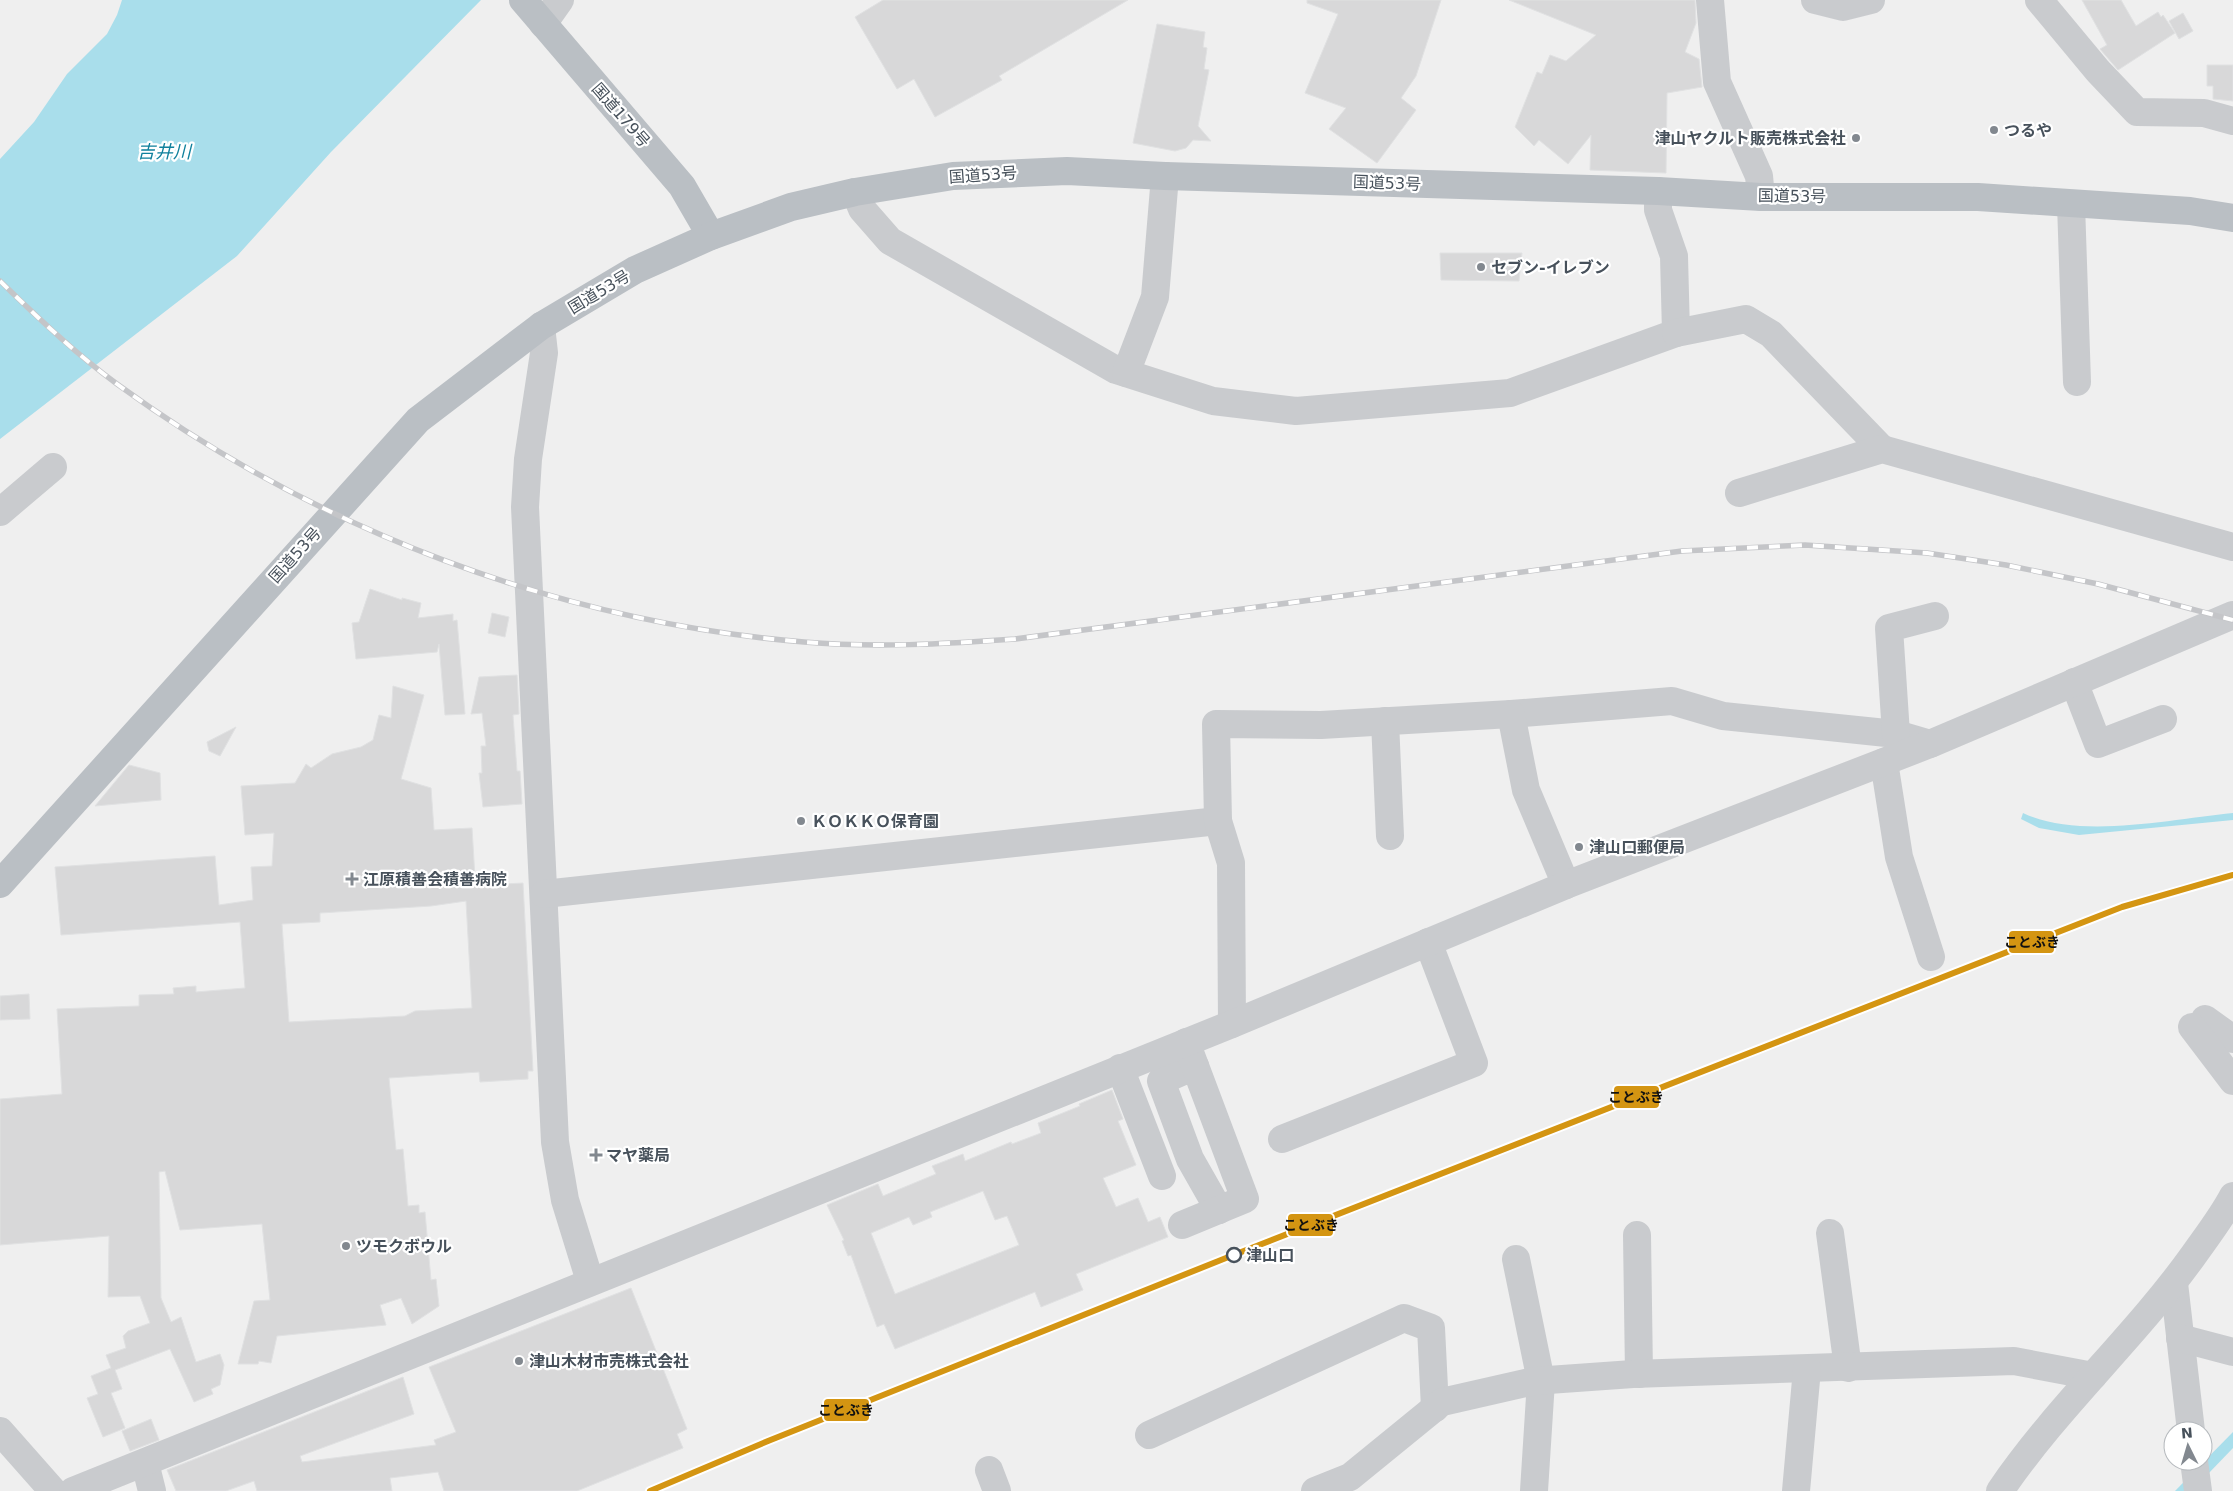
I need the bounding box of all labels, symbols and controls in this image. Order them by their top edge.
street label: 国道179号 [588,79,654,151]
place label: つるや [2004,121,2052,140]
marker: つるや [1988,124,2000,136]
place label: 津山ヤクルト販売株式会社 [1654,129,1846,148]
marker: 津山ヤクルト販売株式会社 [1850,132,1862,144]
water label: 吉井川 [137,141,193,162]
street label: 国道53号 [948,163,1018,187]
street label: 国道53号 [1353,172,1421,194]
street label: 国道53号 [1758,186,1826,206]
place label: セブン-イレブン [1491,258,1610,277]
marker: セブン-イレブン [1475,261,1487,273]
street label: 国道53号 [565,266,633,318]
street label: 国道53号 [265,523,325,587]
place label: ＫＯＫＫＯ保育園 [811,812,939,831]
marker: ＫＯＫＫＯ保育園 [795,815,807,827]
place label: 津山口郵便局 [1589,838,1685,857]
marker: 津山口郵便局 [1573,841,1585,853]
place label: 江原積善会積善病院 [363,870,507,889]
marker: 江原積善会積善病院 [345,872,359,886]
line badge: ことぶき [2008,930,2055,954]
text: ことぶき [2004,934,2060,950]
line badge: ことぶき [1613,1085,1660,1109]
text: ことぶき [1608,1089,1664,1105]
place label: マヤ薬局 [606,1146,670,1165]
marker: マヤ薬局 [590,1149,602,1161]
line badge: ことぶき [1287,1213,1334,1237]
text: ことぶき [1283,1217,1339,1233]
place label: ツモクボウル [356,1237,452,1256]
marker: ツモクボウル [340,1240,352,1252]
place label: 津山口 [1246,1246,1294,1265]
marker: 津山口 [1226,1247,1242,1263]
place label: 津山木材市売株式会社 [529,1352,689,1371]
marker: 津山木材市売株式会社 [513,1355,525,1367]
line badge: ことぶき [823,1398,870,1422]
text: ことぶき [818,1402,874,1418]
north arrow [2163,1421,2213,1471]
text: N [2180,1425,2193,1442]

